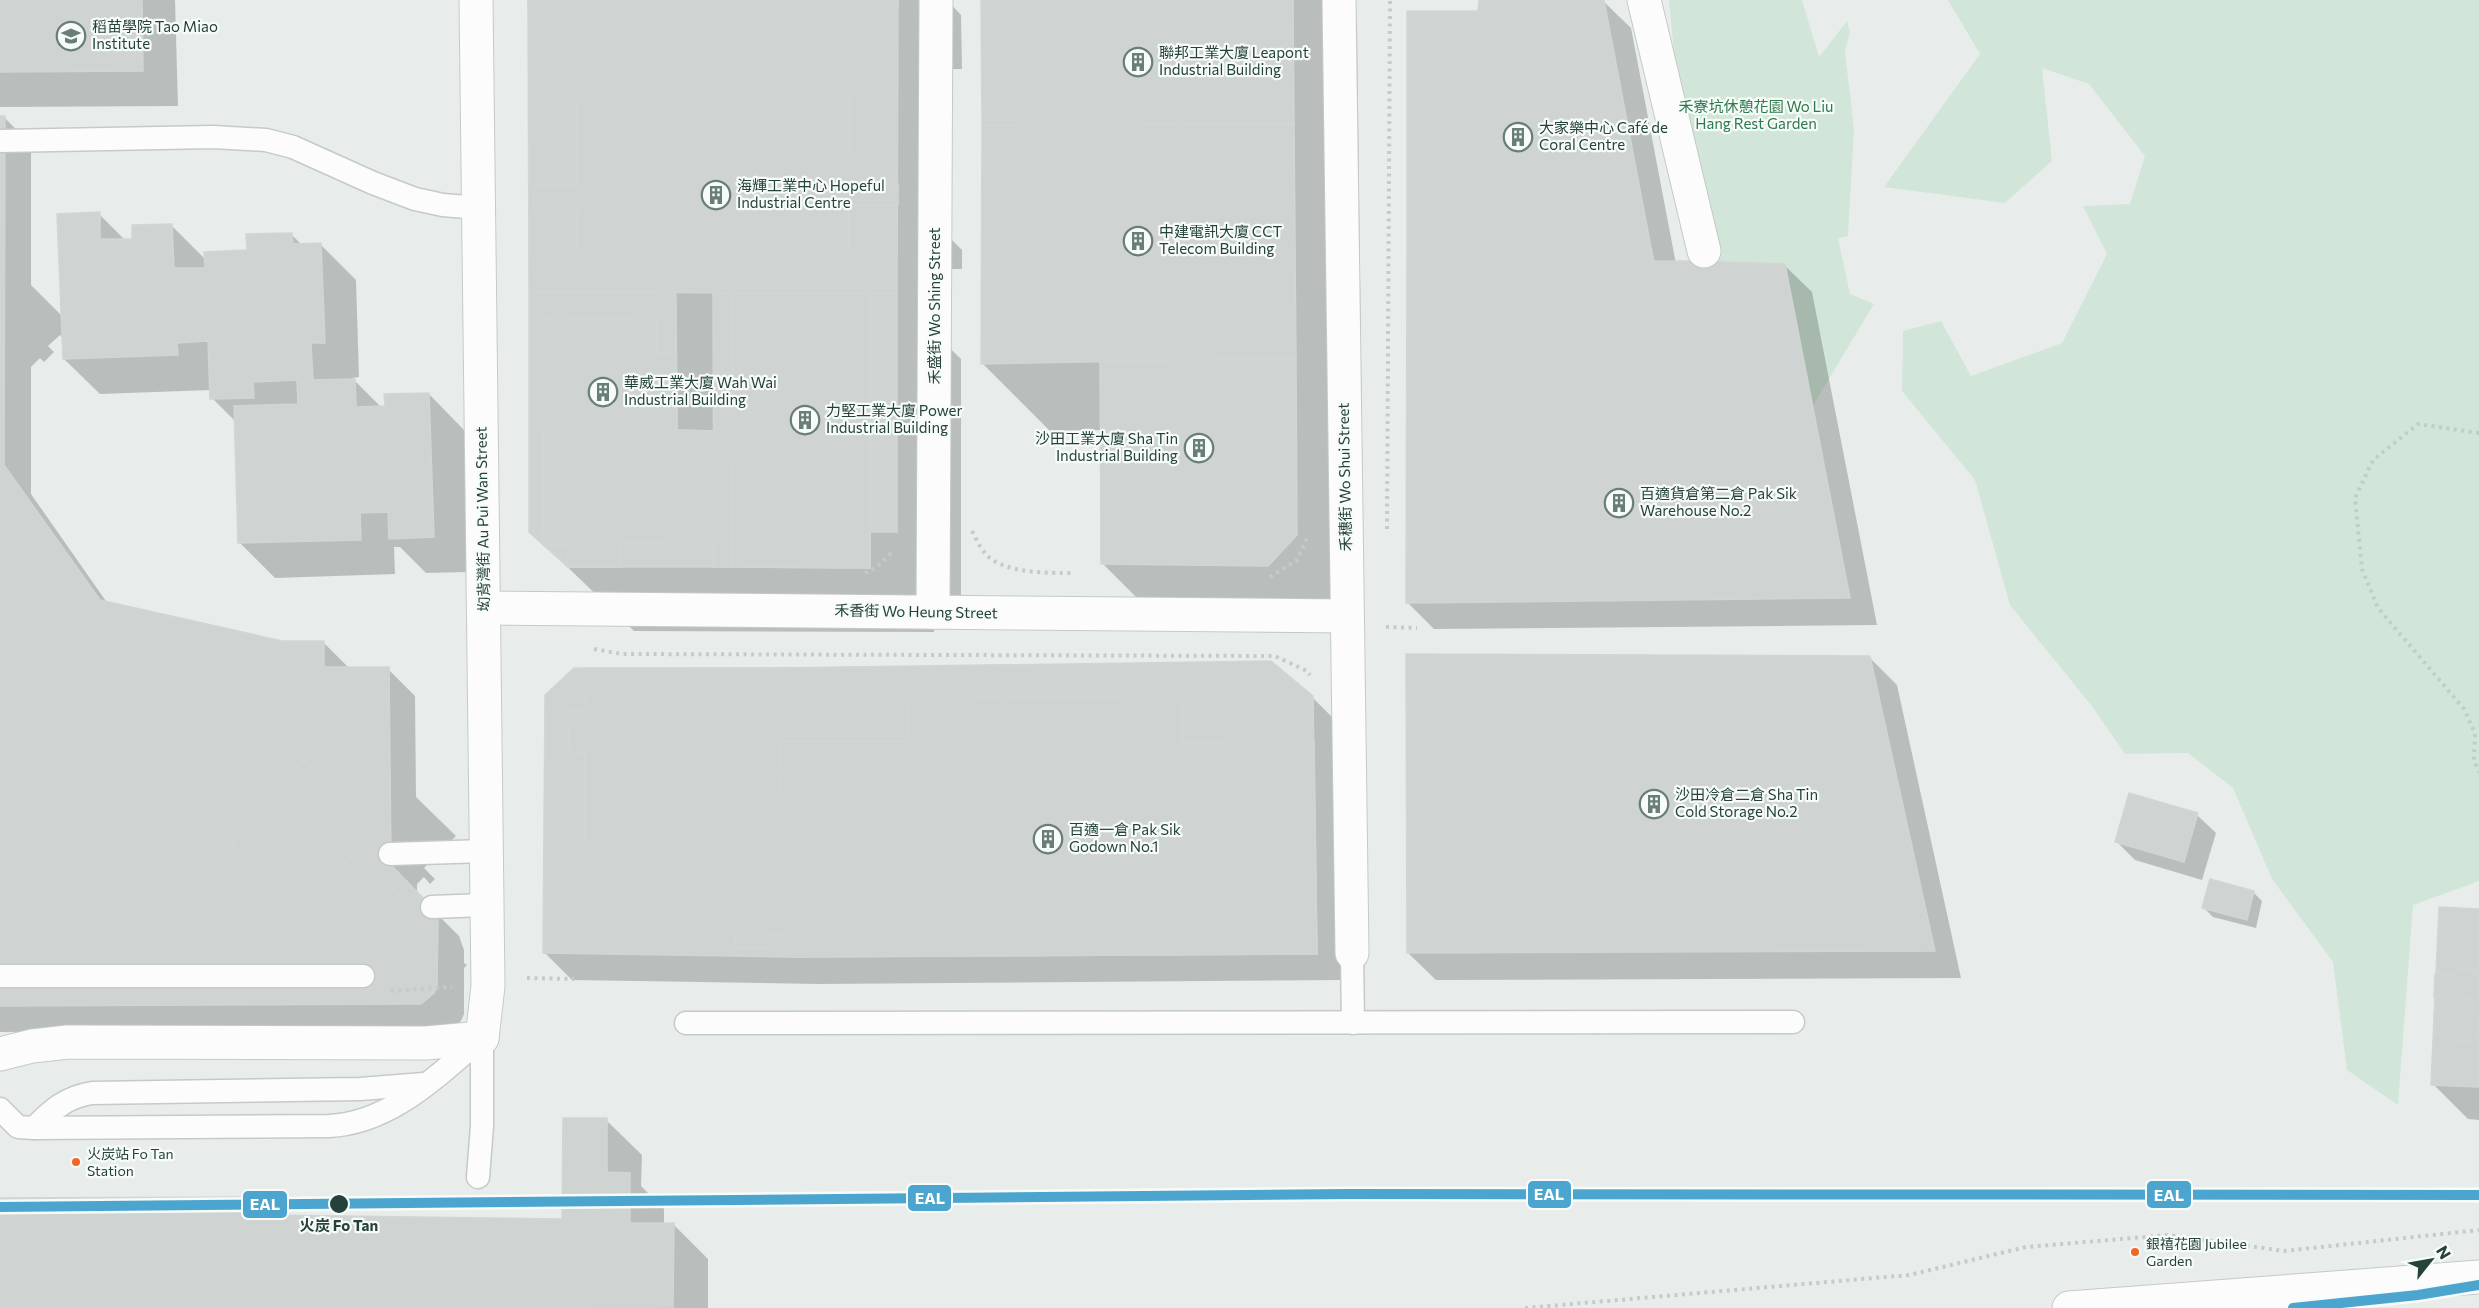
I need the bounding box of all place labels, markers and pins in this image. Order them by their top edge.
place label: 稻苗學院 Tao Miao Institute [92,17,218,52]
school or university icon: 稻苗學院 Tao Miao Institute [55,20,87,52]
place label: 聯邦工業大廈 Leapont Industrial Building [1159,43,1309,78]
building icon: 聯邦工業大廈 Leapont Industrial Building [1122,46,1154,78]
place label: 大家樂中心 Café de Coral Centre [1539,118,1668,153]
building icon: 大家樂中心 Café de Coral Centre [1502,121,1534,153]
place label: 海輝工業中心 Hopeful Industrial Centre [737,176,885,211]
building icon: 海輝工業中心 Hopeful Industrial Centre [700,179,732,211]
place label: 中建電訊大廈 CCT Telecom Building [1159,222,1282,257]
building icon: 中建電訊大廈 CCT Telecom Building [1122,225,1154,257]
place label: 華威工業大廈 Wah Wai Industrial Building [624,373,777,408]
building icon: 華威工業大廈 Wah Wai Industrial Building [587,376,619,408]
place label: 力堅工業大廈 Power Industrial Building [826,401,962,436]
building icon: 力堅工業大廈 Power Industrial Building [789,404,821,436]
place label: 沙田工業大廈 Sha Tin Industrial Building [1035,429,1178,464]
building icon: 沙田工業大廈 Sha Tin Industrial Building [1183,432,1215,464]
place label: 百適貨倉第二倉 Pak Sik Warehouse No.2 [1640,484,1797,519]
building icon: 百適貨倉第二倉 Pak Sik Warehouse No.2 [1603,487,1635,519]
place label: 沙田冷倉二倉 Sha Tin Cold Storage No.2 [1675,785,1818,820]
building icon: 沙田冷倉二倉 Sha Tin Cold Storage No.2 [1638,788,1670,820]
place label: 百適一倉 Pak Sik Godown No.1 [1069,820,1181,855]
building icon: 百適一倉 Pak Sik Godown No.1 [1032,823,1064,855]
place label: 火炭站 Fo Tan Station [87,1145,174,1179]
marker: 火炭站 Fo Tan Station [70,1156,82,1168]
marker: 火炭 Fo Tan [328,1193,350,1215]
place label: 火炭 Fo Tan [300,1216,378,1234]
place label: 銀禧花園 Jubilee Garden [2146,1235,2247,1269]
marker: 銀禧花園 Jubilee Garden [2129,1246,2141,1258]

